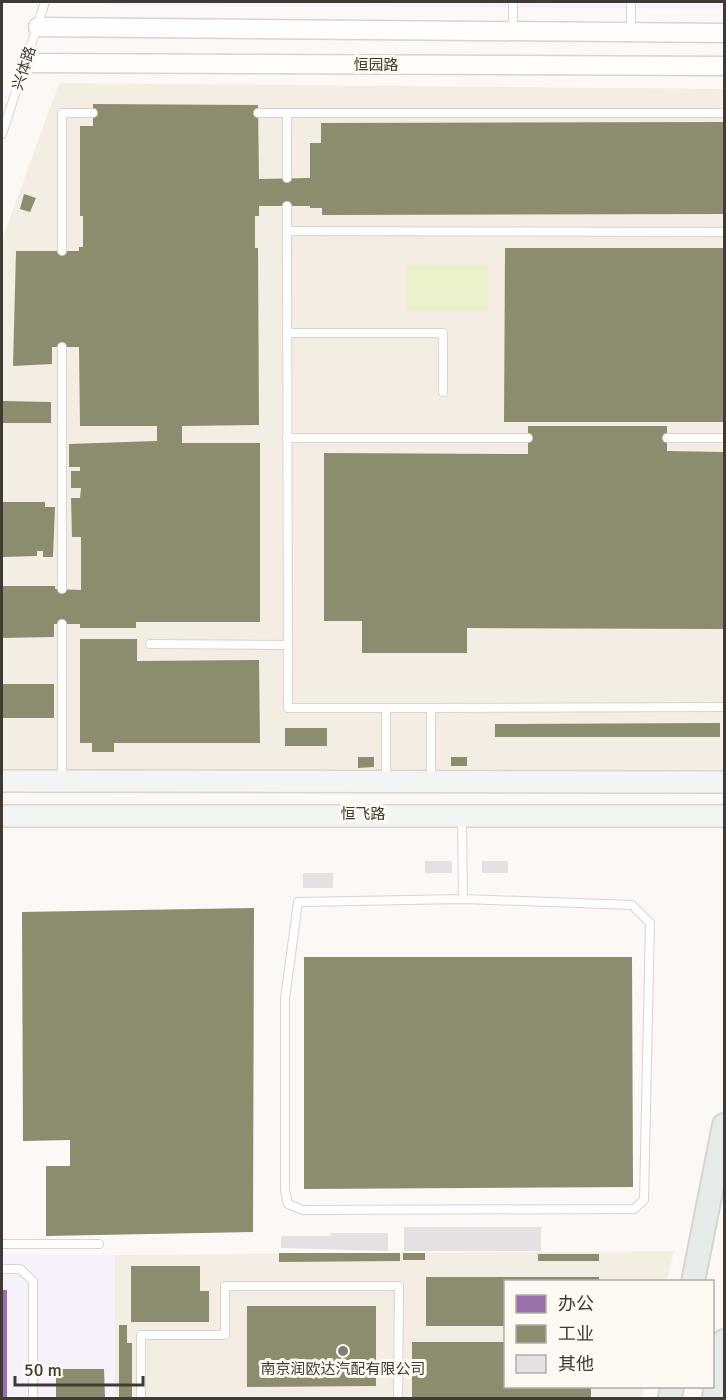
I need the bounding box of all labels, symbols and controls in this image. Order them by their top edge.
street label: 兴体路 [8,44,40,92]
street label: 恒园路 [353,56,399,74]
street label: 恒飞路 [340,805,386,823]
legend [504,1280,714,1388]
text: 办公 [558,1293,594,1315]
text: 工业 [558,1323,594,1345]
marker: 南京润欧达汽配有限公司 [336,1344,350,1358]
scale bar [15,1349,142,1387]
text: 其他 [558,1353,594,1375]
text: 50 m [24,1359,62,1381]
place label: 南京润欧达汽配有限公司 [260,1360,426,1378]

